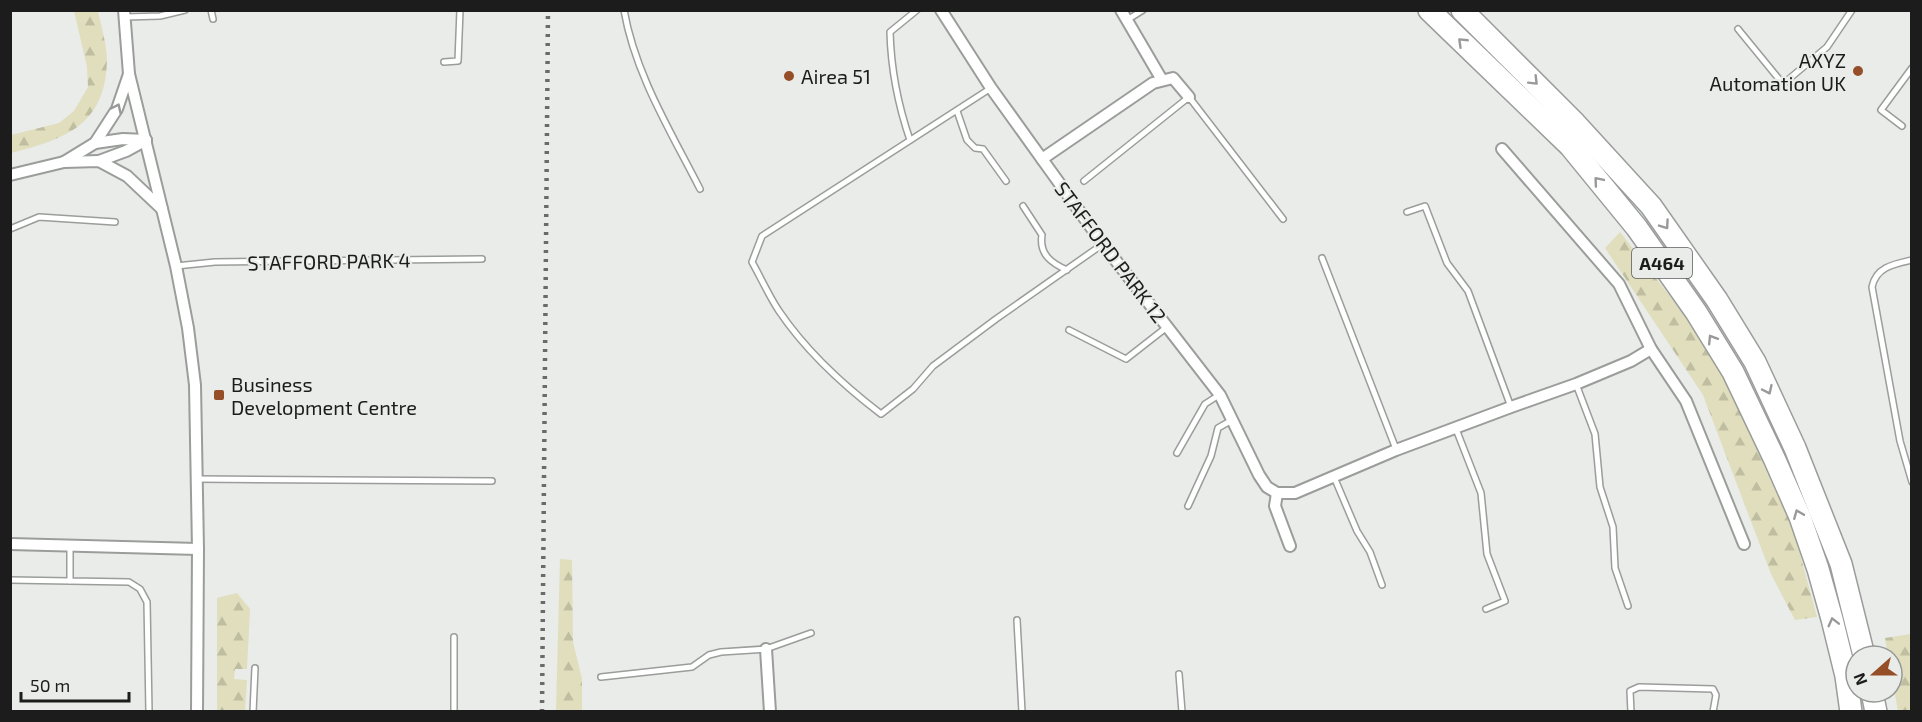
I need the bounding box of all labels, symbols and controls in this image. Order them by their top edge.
one-way arrow [1458,39,1469,50]
place label: AXYZ Automation UK [1710,48,1846,95]
place label: Airea 51 [801,64,871,88]
marker: AXYZ Automation UK [1851,64,1865,78]
marker: Airea 51 [782,69,796,83]
one-way arrow [1526,74,1537,85]
one-way arrow [109,103,121,114]
street label: STAFFORD PARK 12 [1050,177,1172,327]
one-way arrow [1595,177,1606,188]
one-way arrow [1658,219,1669,230]
street label: STAFFORD PARK 4 [247,248,411,274]
road number: A464 [1632,248,1692,278]
one-way arrow [1708,335,1720,345]
place label: Business Development Centre [231,372,417,419]
one-way arrow [1761,384,1773,395]
marker: Business Development Centre [212,388,226,402]
one-way arrow [1793,509,1805,520]
one-way arrow [1828,617,1840,628]
north arrow [1844,644,1904,704]
scale bar [21,665,129,703]
text: N [1849,671,1870,688]
text: 50 m [30,674,70,696]

